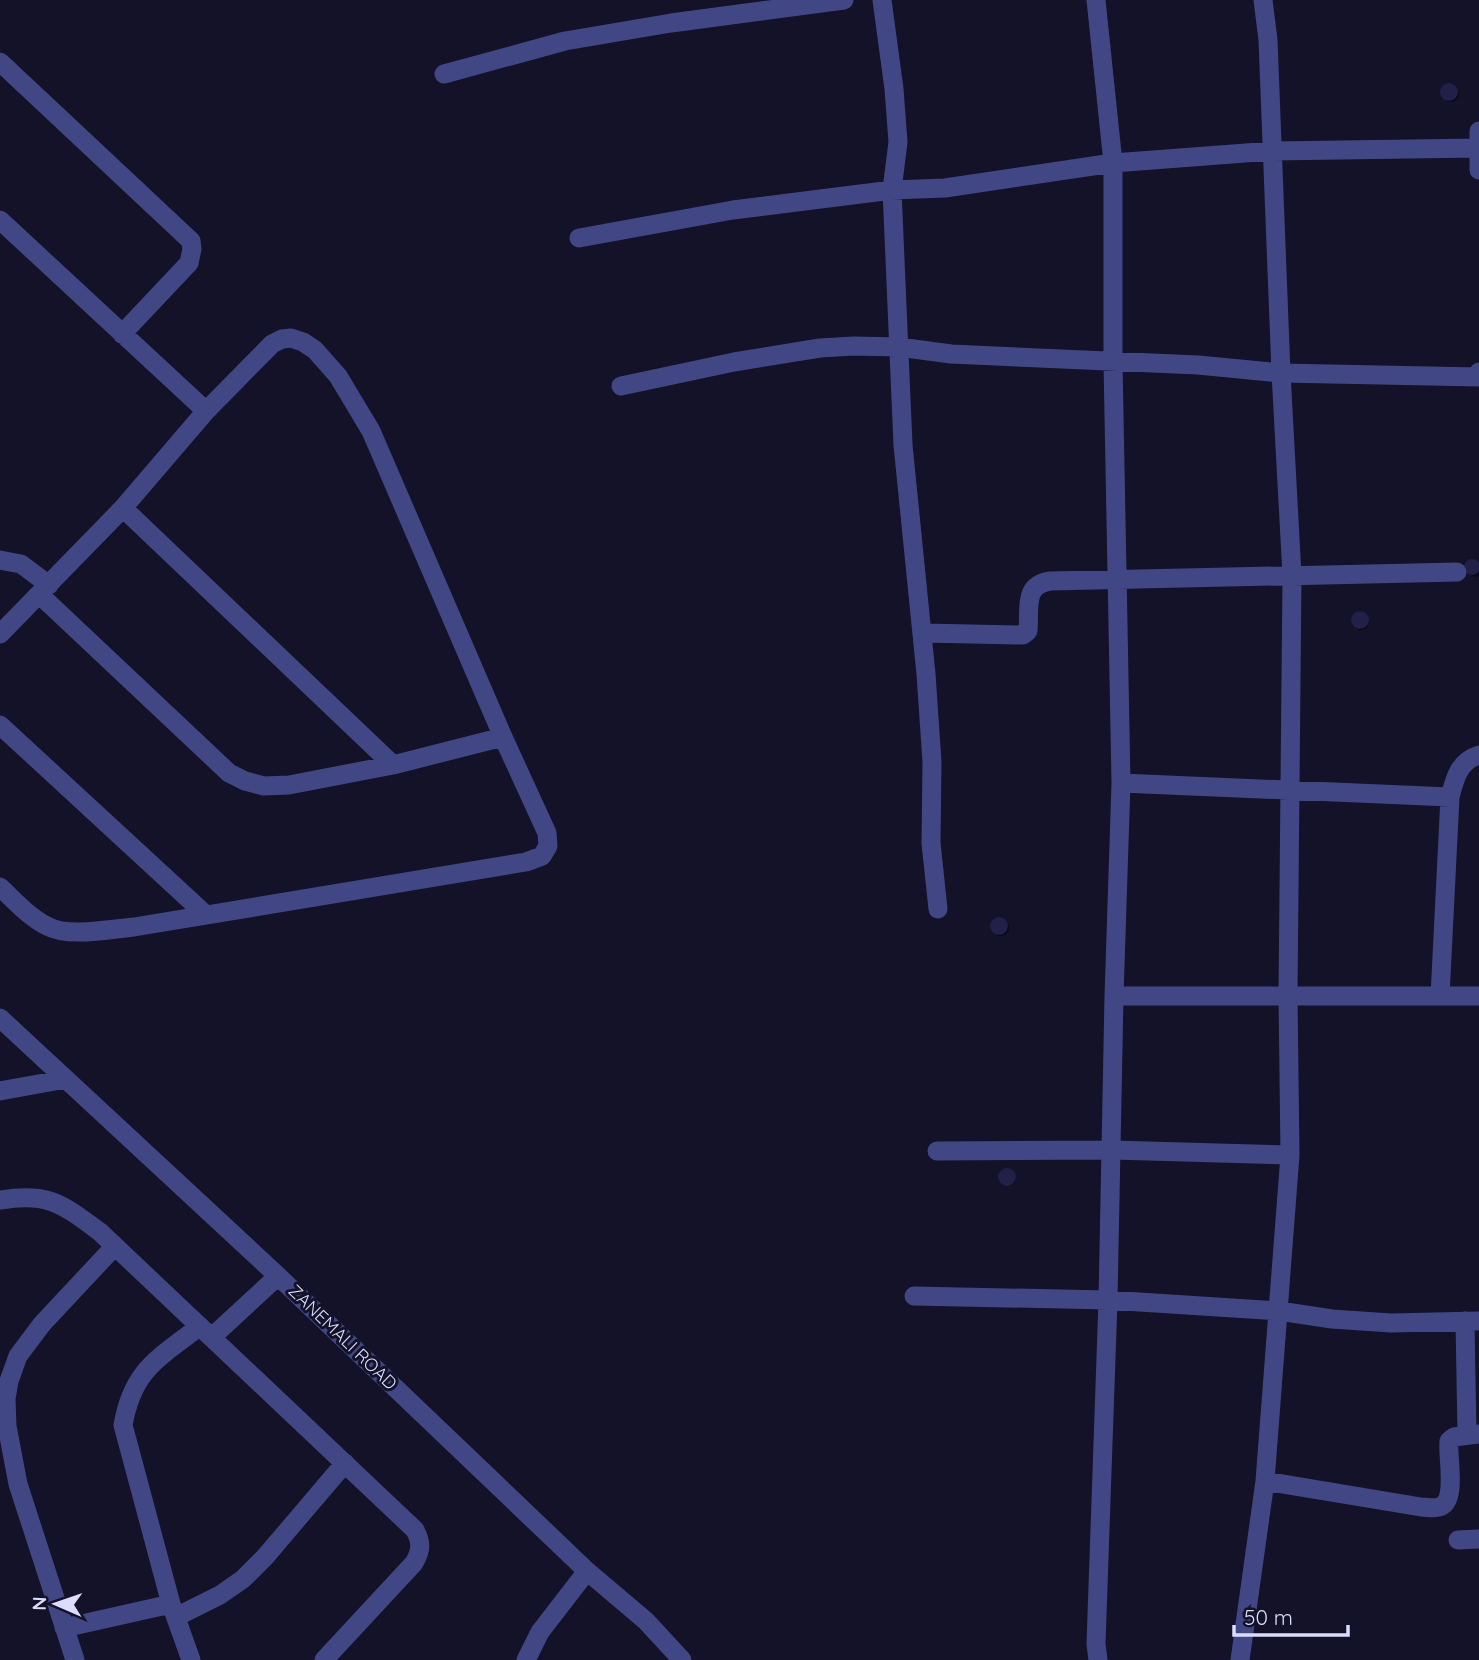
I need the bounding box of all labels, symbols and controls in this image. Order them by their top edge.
street label: ZANEMALI ROAD [284,1279,402,1395]
north arrow [21,1569,91,1639]
scale bar [1234,1594,1348,1638]
text: N [27,1596,51,1611]
text: 50 m [1244,1604,1293,1630]

